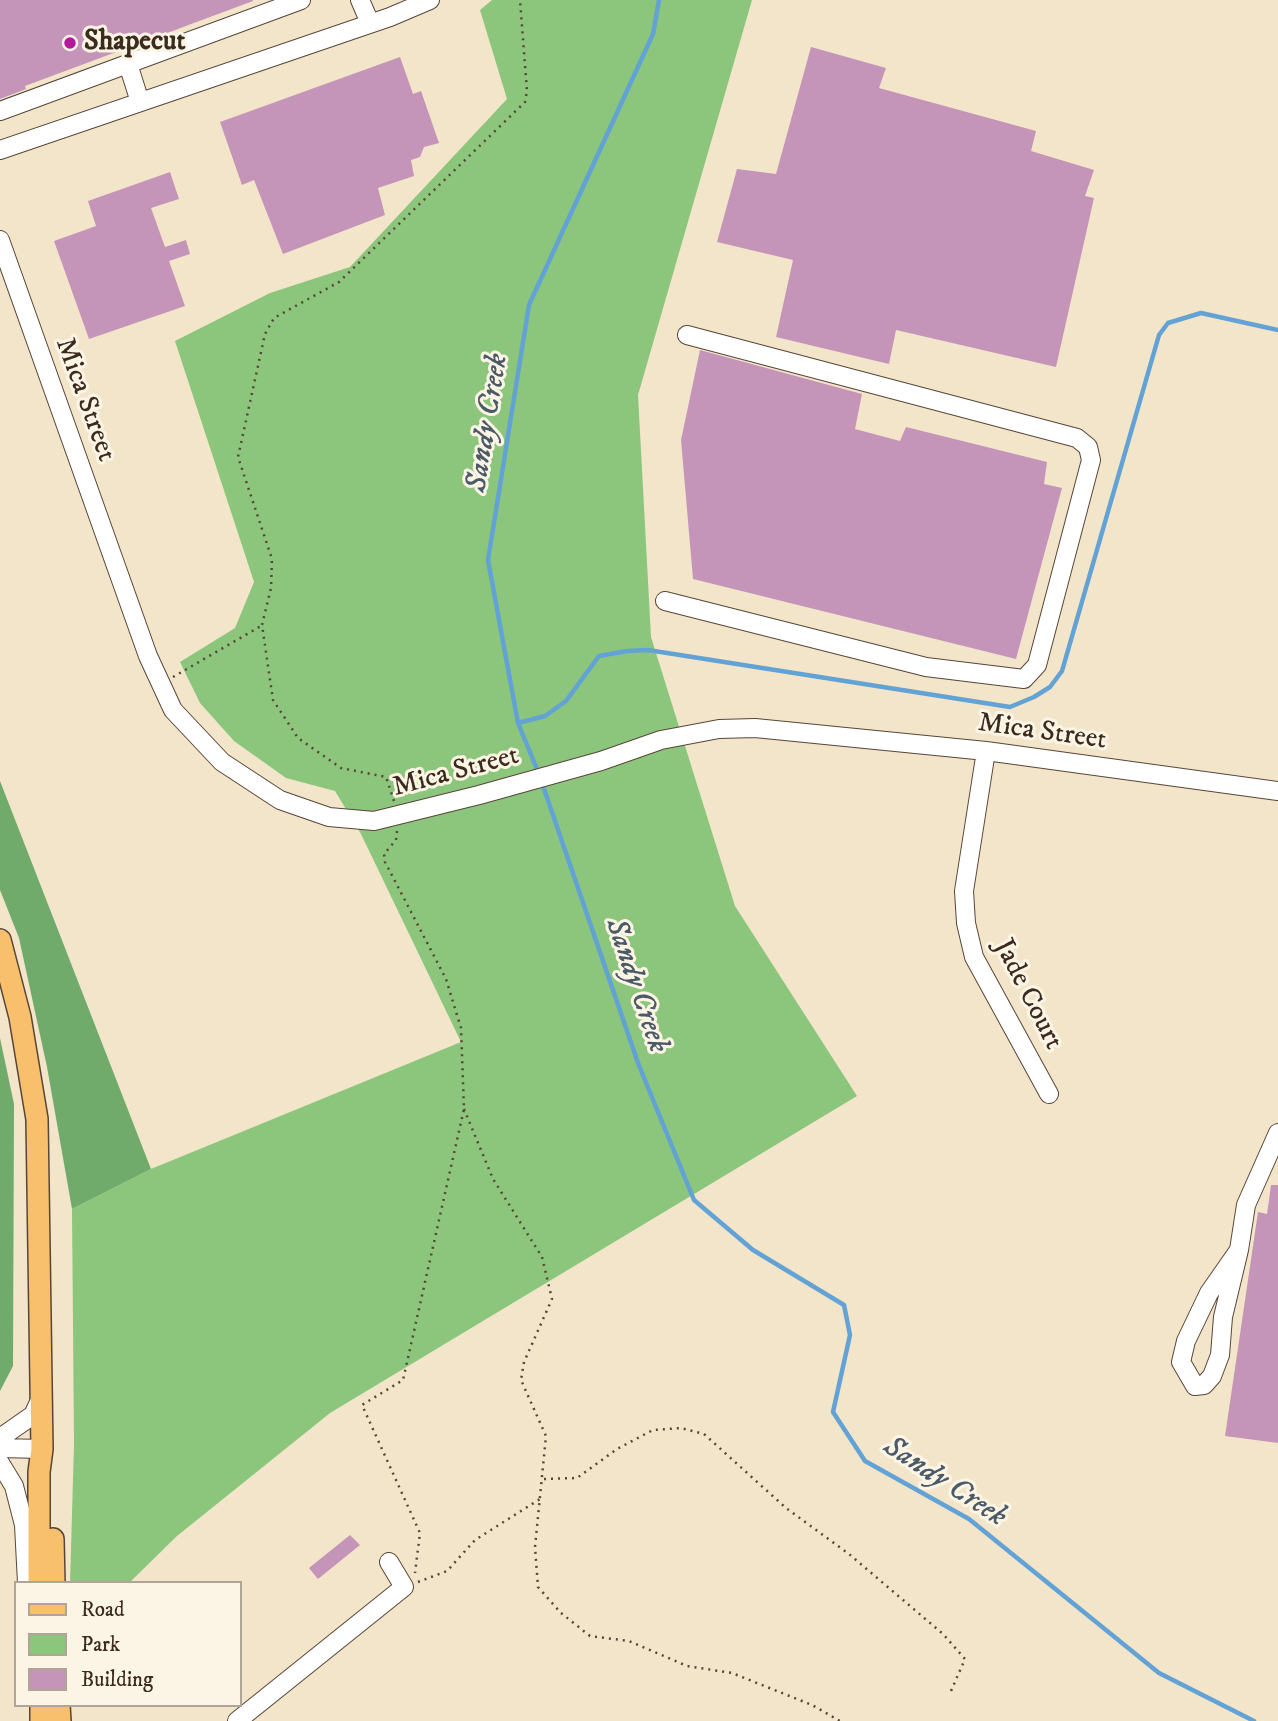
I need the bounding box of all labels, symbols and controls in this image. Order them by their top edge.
place label: Shapecut [84,26,185,60]
marker: Shapecut [62,35,78,51]
street label: Mica Street [46,334,122,466]
water label: Sandy Creek [460,351,518,495]
street label: Mica Street [976,707,1108,759]
street label: Mica Street [389,740,523,806]
water label: Sandy Creek [595,914,675,1058]
street label: Jade Court [985,934,1069,1056]
water label: Sandy Creek [876,1430,1012,1536]
legend [14,1581,242,1707]
text: Road [81,1597,125,1623]
text: Park [81,1632,120,1658]
text: Building [81,1667,153,1693]

